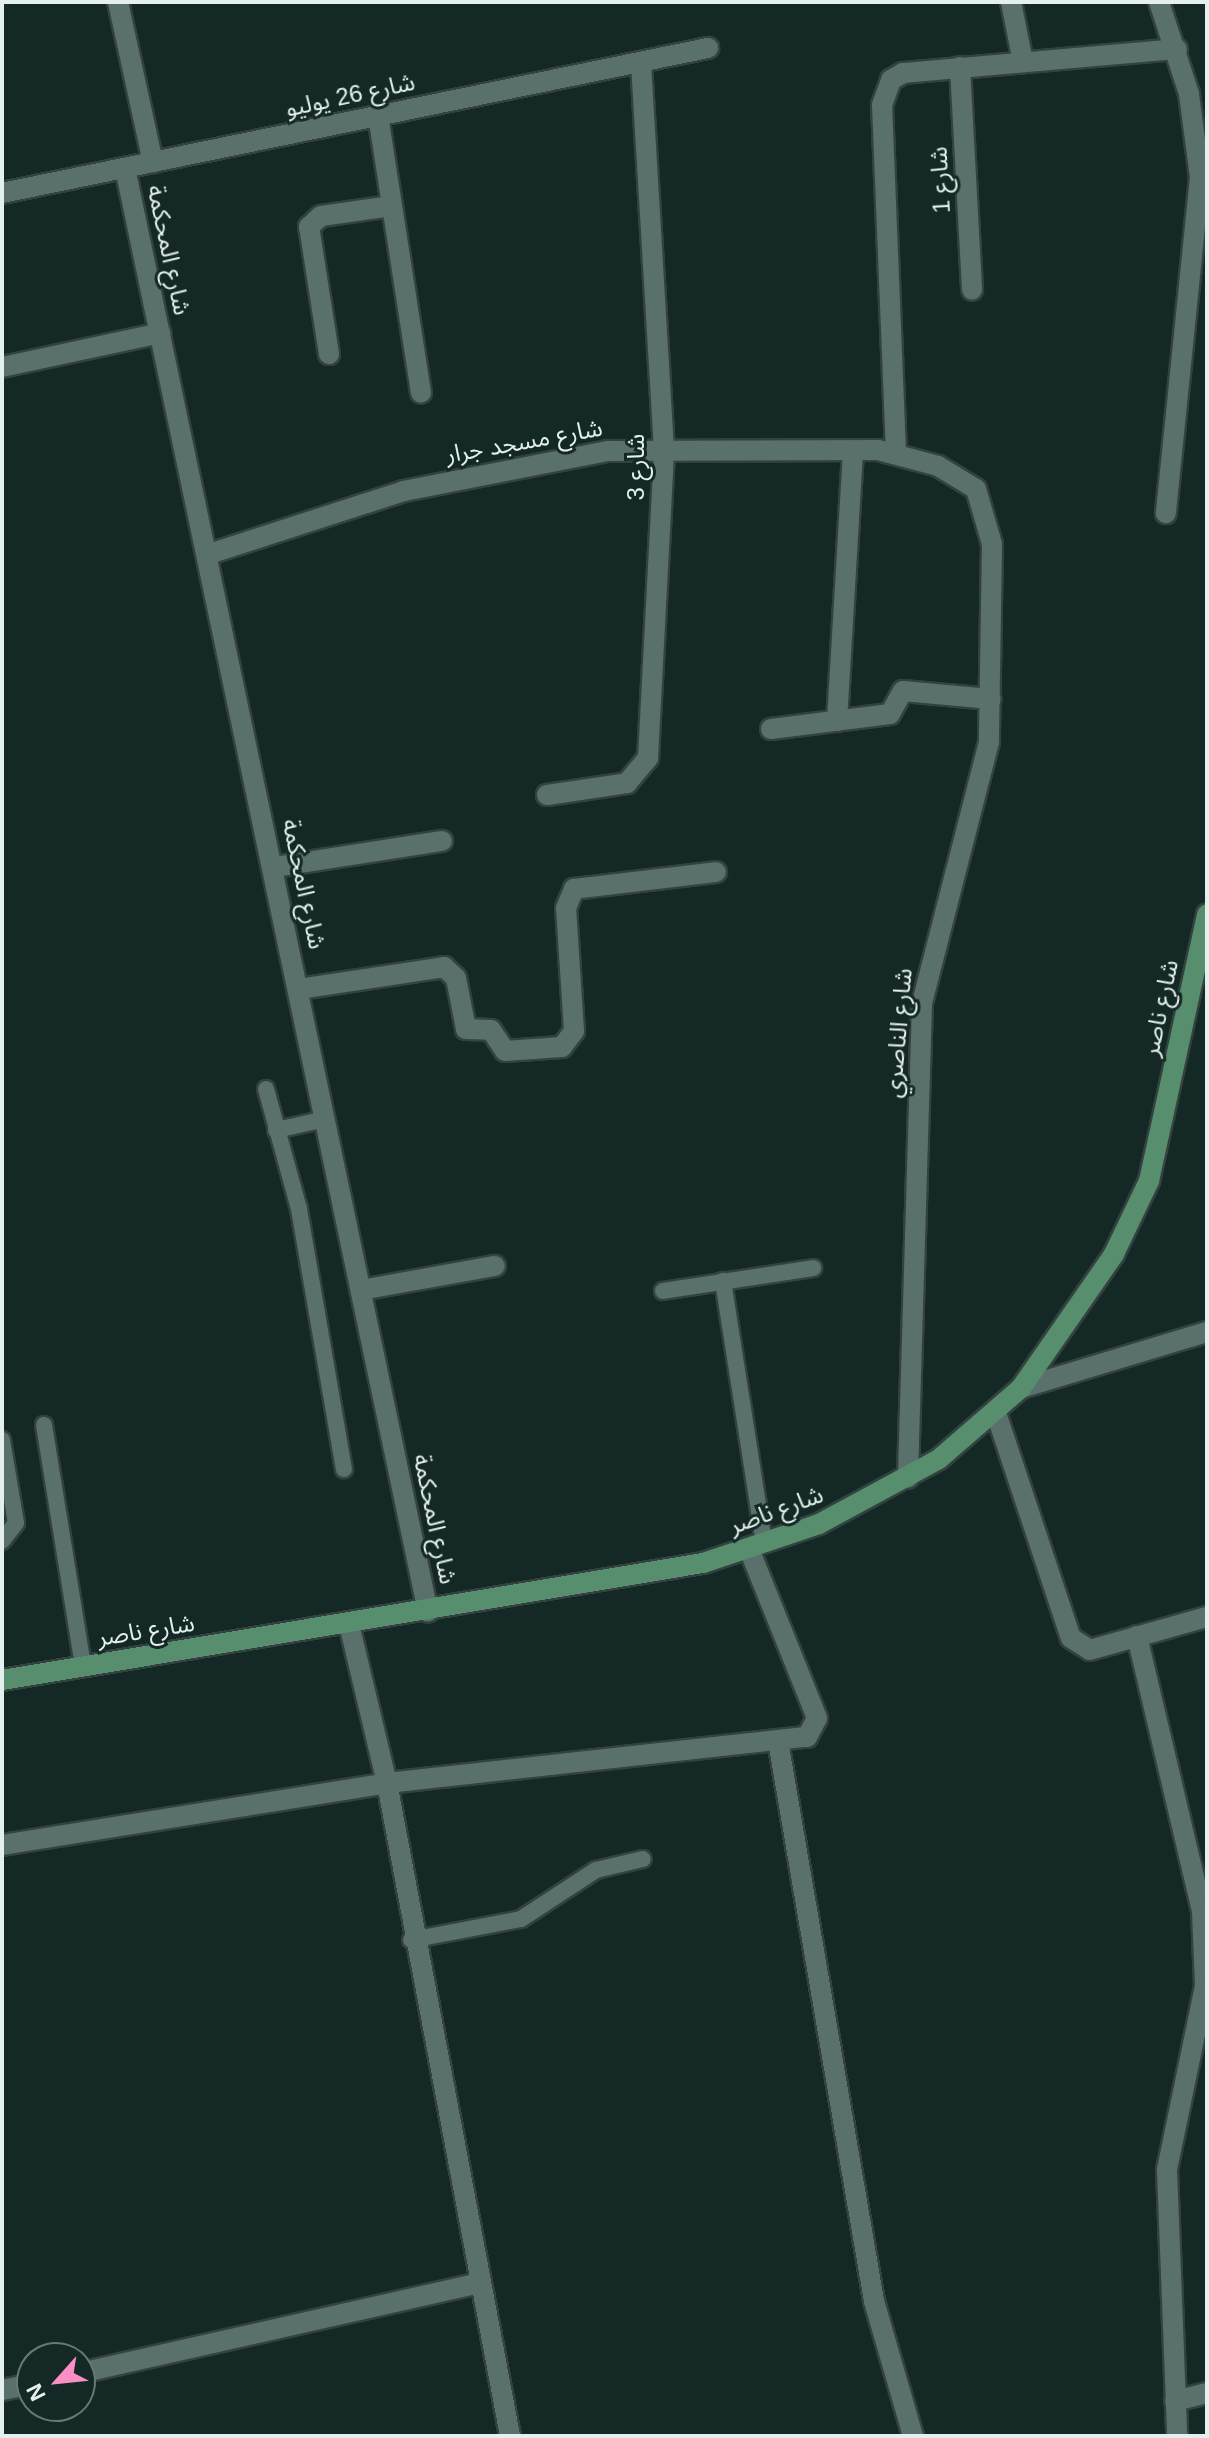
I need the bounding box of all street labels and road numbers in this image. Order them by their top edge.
street label: شارع 26 يوليو [283,67,417,123]
street label: شارع 1 [924,146,956,214]
street label: شارع المحكمة [141,182,197,318]
street label: شارع مسجد جرار [443,413,605,469]
street label: شارع 3 [622,434,650,500]
street label: شارع المحكمة [276,816,332,952]
street label: شارع ناصر [1136,957,1184,1059]
street label: شارع الناصري [878,967,918,1099]
street label: شارع المحكمة [407,1451,463,1587]
street label: شارع ناصر [725,1480,827,1540]
street label: شارع ناصر [95,1608,197,1652]

